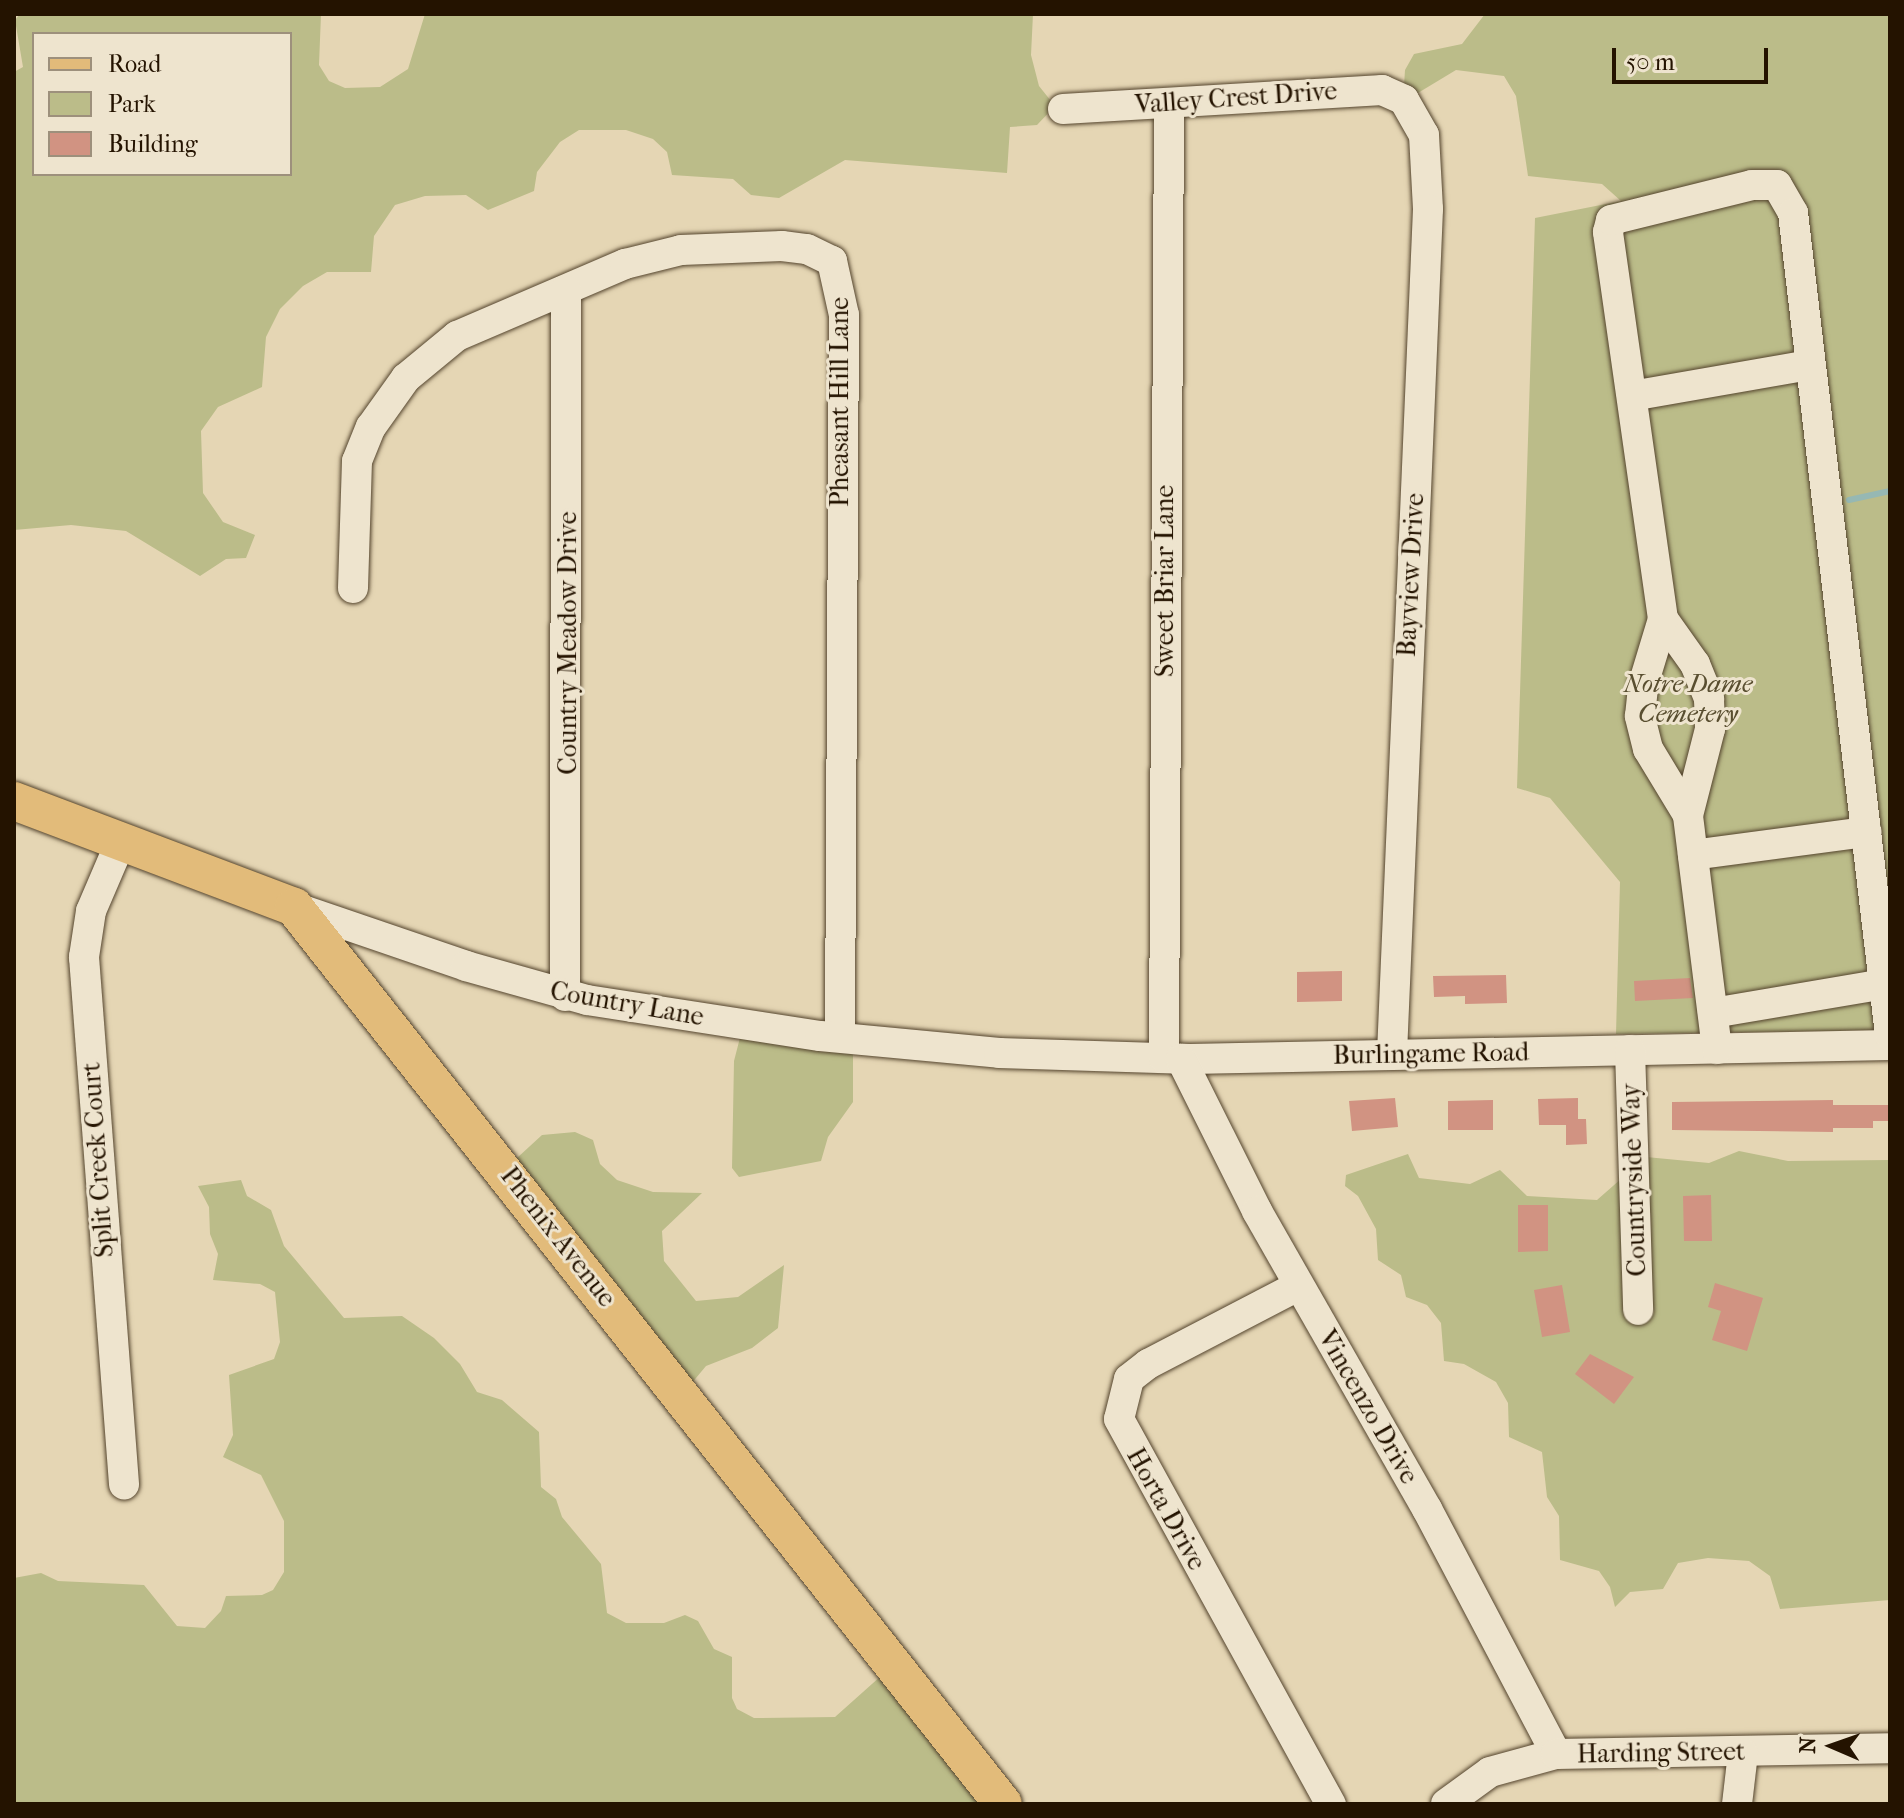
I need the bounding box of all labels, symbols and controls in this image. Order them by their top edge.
legend [32,32,292,176]
scale bar [1616,32,1772,82]
text: 50 m [1626,48,1675,76]
text: Road [108,50,161,78]
street label: Valley Crest Drive [1134,75,1338,121]
text: Park [108,90,156,118]
text: Building [108,130,198,158]
street label: Pheasant Hill Lane [824,297,856,507]
street label: Sweet Briar Lane [1149,485,1181,677]
street label: Bayview Drive [1391,492,1431,658]
street label: Country Meadow Drive [552,511,584,775]
park label: Notre Dame Cemetery [1624,668,1752,730]
street label: Country Lane [548,975,706,1033]
street label: Burlingame Road [1333,1037,1529,1071]
street label: Split Creek Court [76,1061,120,1259]
street label: Countryside Way [1615,1083,1653,1277]
street label: Phenix Avenue [494,1161,622,1313]
street label: Vincenzo Drive [1311,1324,1425,1490]
street label: Horta Drive [1120,1442,1212,1576]
north arrow [1792,1706,1872,1786]
street label: Harding Street [1577,1736,1745,1770]
text: N [1795,1736,1821,1754]

